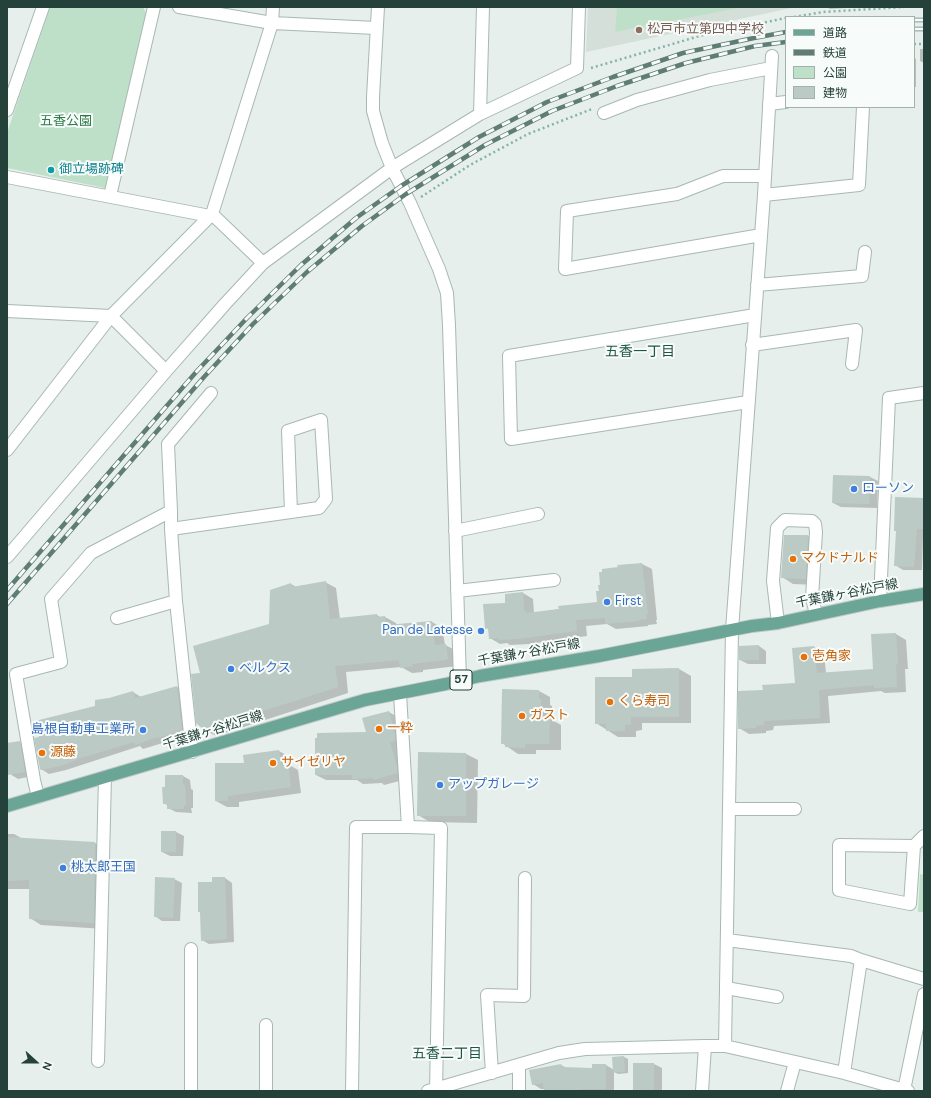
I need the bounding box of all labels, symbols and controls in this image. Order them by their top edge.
legend [785,16,915,108]
place label: 松戸市立第四中学校 [647,22,764,38]
marker: 松戸市立第四中学校 [634,25,644,35]
text: 道路 [823,25,847,41]
text: 鉄道 [823,45,847,61]
text: 公園 [823,65,847,81]
text: 建物 [823,85,847,101]
park label: 五香公園 [40,114,92,130]
place label: 御立場跡碑 [59,162,124,178]
marker: 御立場跡碑 [46,165,56,175]
district label: 五香一丁目 [605,344,675,360]
place label: ローソン [862,481,914,497]
marker: ローソン [849,484,859,494]
place label: マクドナルド [801,551,879,567]
marker: マクドナルド [788,554,798,564]
street label: 千葉鎌ヶ谷松戸線 [794,576,900,612]
place label: First [615,594,641,610]
marker: First [602,597,612,607]
place label: Pan de Latesse [382,623,473,639]
marker: Pan de Latesse [476,626,486,636]
street label: 千葉鎌ヶ谷松戸線 [476,636,582,670]
place label: 壱角家 [812,649,851,665]
marker: 壱角家 [799,652,809,662]
place label: ベルクス [239,661,291,677]
marker: ベルクス [226,664,236,674]
road number: 57 [450,670,472,690]
place label: くら寿司 [618,694,670,710]
marker: くら寿司 [605,697,615,707]
street label: 千葉鎌ヶ谷松戸線 [161,708,265,754]
place label: ガスト [530,708,569,724]
marker: ガスト [517,711,527,721]
place label: 一粋 [387,721,413,737]
place label: 島根自動車工業所 [31,722,135,738]
marker: 一粋 [374,724,384,734]
marker: 島根自動車工業所 [138,725,148,735]
place label: 源藤 [50,745,76,761]
marker: 源藤 [37,748,47,758]
place label: サイゼリヤ [281,755,346,771]
marker: サイゼリヤ [268,758,278,768]
place label: アップガレージ [448,777,539,793]
marker: アップガレージ [435,780,445,790]
place label: 桃太郎王国 [71,860,136,876]
marker: 桃太郎王国 [58,863,68,873]
north arrow [16,1042,56,1082]
district label: 五香二丁目 [412,1046,482,1062]
text: N [39,1060,55,1073]

